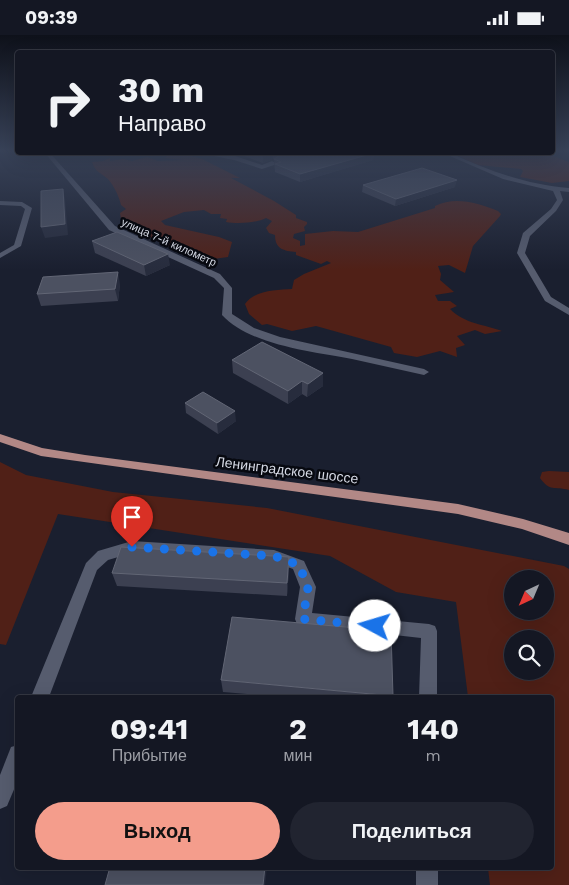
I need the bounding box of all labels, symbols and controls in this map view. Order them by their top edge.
text: 09:39 [25,6,78,29]
text: 30 m [118,69,204,111]
icon: right [35,70,100,135]
text: Направо [118,111,206,136]
street label: улица 7-й километр [119,216,218,269]
street label: Ленинградское шоссе [215,453,359,487]
pin [111,496,153,547]
icon: arrive [118,503,146,531]
north arrow [504,570,554,620]
map controls [504,570,554,680]
position arrow [348,599,400,651]
button: search [504,630,554,680]
text: 09:41 [110,711,188,746]
text: 2 [289,711,307,746]
text: 140 [407,711,459,746]
text: Прибытие [112,746,187,765]
text: мин [284,746,312,765]
text: m [426,746,441,765]
button: Выход [35,802,280,860]
button: Поделиться [290,802,534,860]

